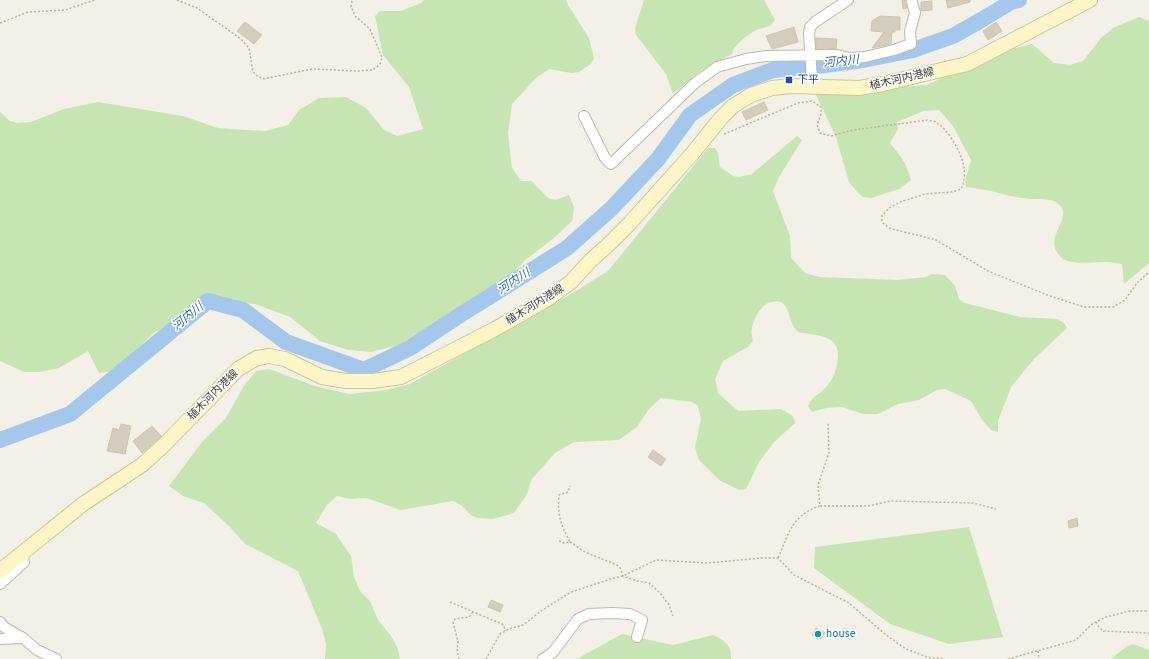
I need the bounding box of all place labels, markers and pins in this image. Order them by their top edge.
place label: 下平 [797,73,819,87]
marker: 下平 [784,75,794,85]
place label: house [826,627,856,641]
marker: house [813,629,823,639]

